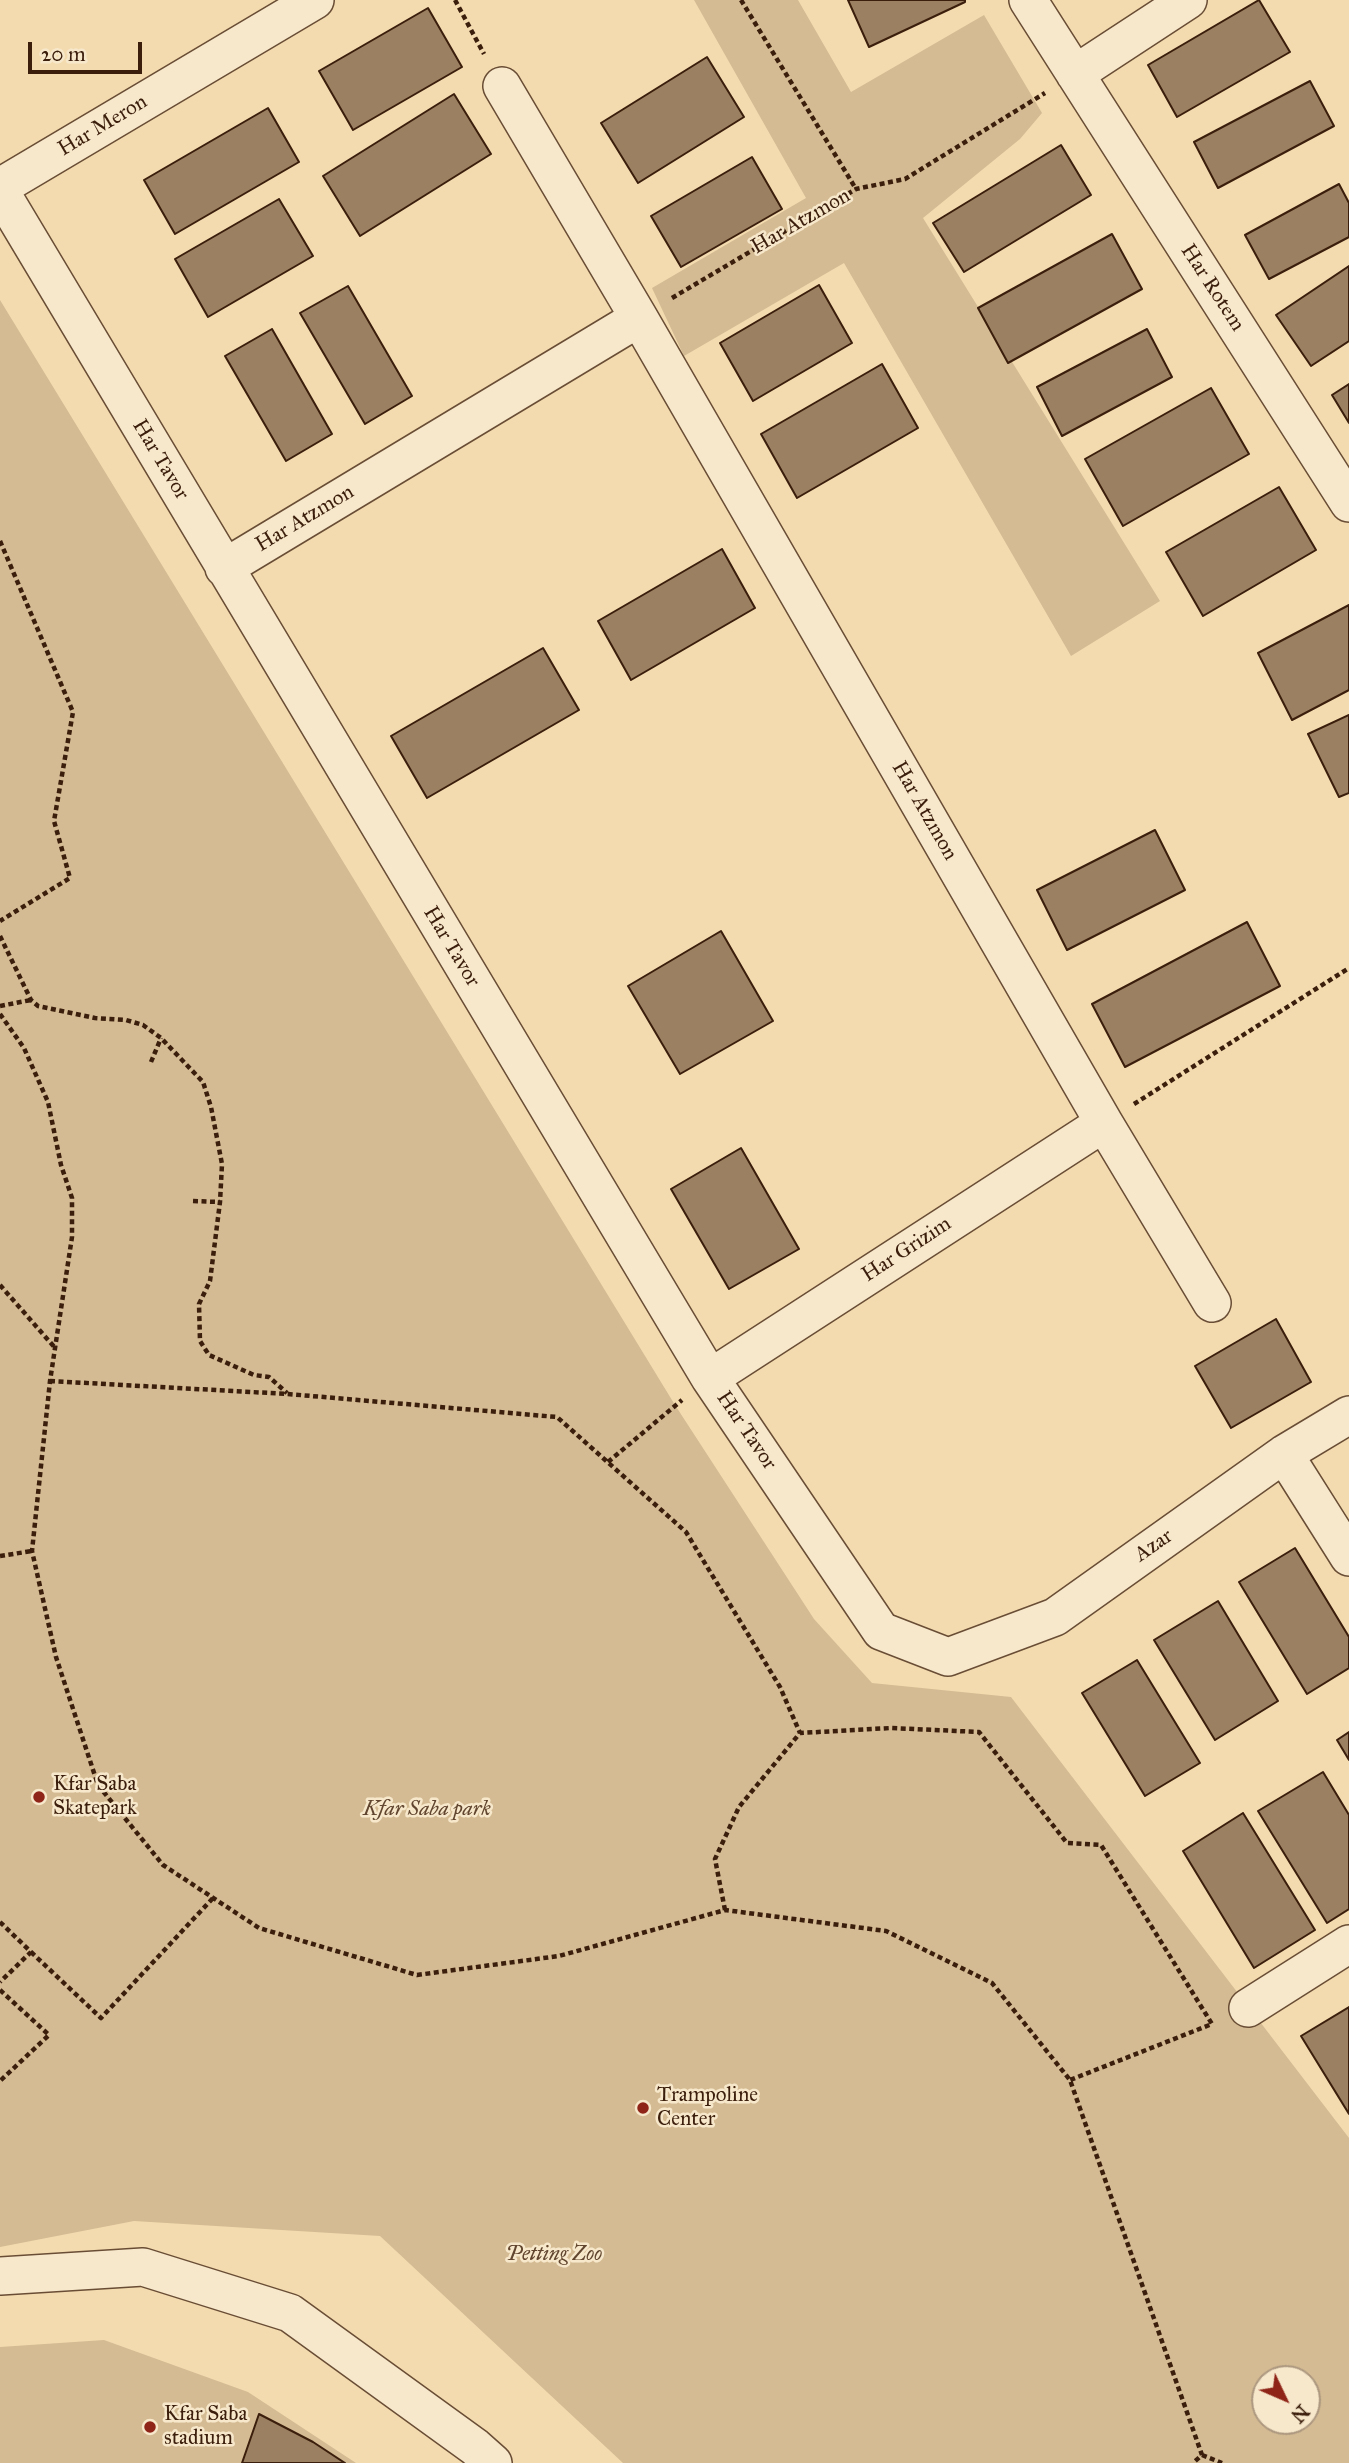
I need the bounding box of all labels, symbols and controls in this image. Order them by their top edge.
scale bar [32,28,145,72]
text: 20 m [41,41,86,67]
street label: Har Meron [54,90,152,162]
street label: Har Atzmon [747,184,855,260]
street label: Har Rotem [1175,240,1249,336]
street label: Har Tavor [126,415,194,505]
street label: Har Atzmon [251,480,359,558]
street label: Har Atzmon [886,757,962,865]
street label: Har Tavor [417,902,485,992]
street label: Har Grizim [858,1212,956,1288]
street label: Har Tavor [710,1387,782,1475]
street label: Azar [1130,1524,1178,1568]
place label: Kfar Saba Skatepark [53,1772,137,1822]
marker: Kfar Saba Skatepark [31,1789,47,1805]
park label: Kfar Saba park [363,1797,491,1823]
place label: Trampoline Center [657,2083,758,2133]
marker: Trampoline Center [635,2100,651,2116]
park label: Petting Zoo [506,2242,602,2268]
north arrow [1251,2365,1321,2435]
text: N [1286,2400,1314,2427]
place label: Kfar Saba stadium [164,2402,247,2452]
marker: Kfar Saba stadium [142,2419,158,2435]

